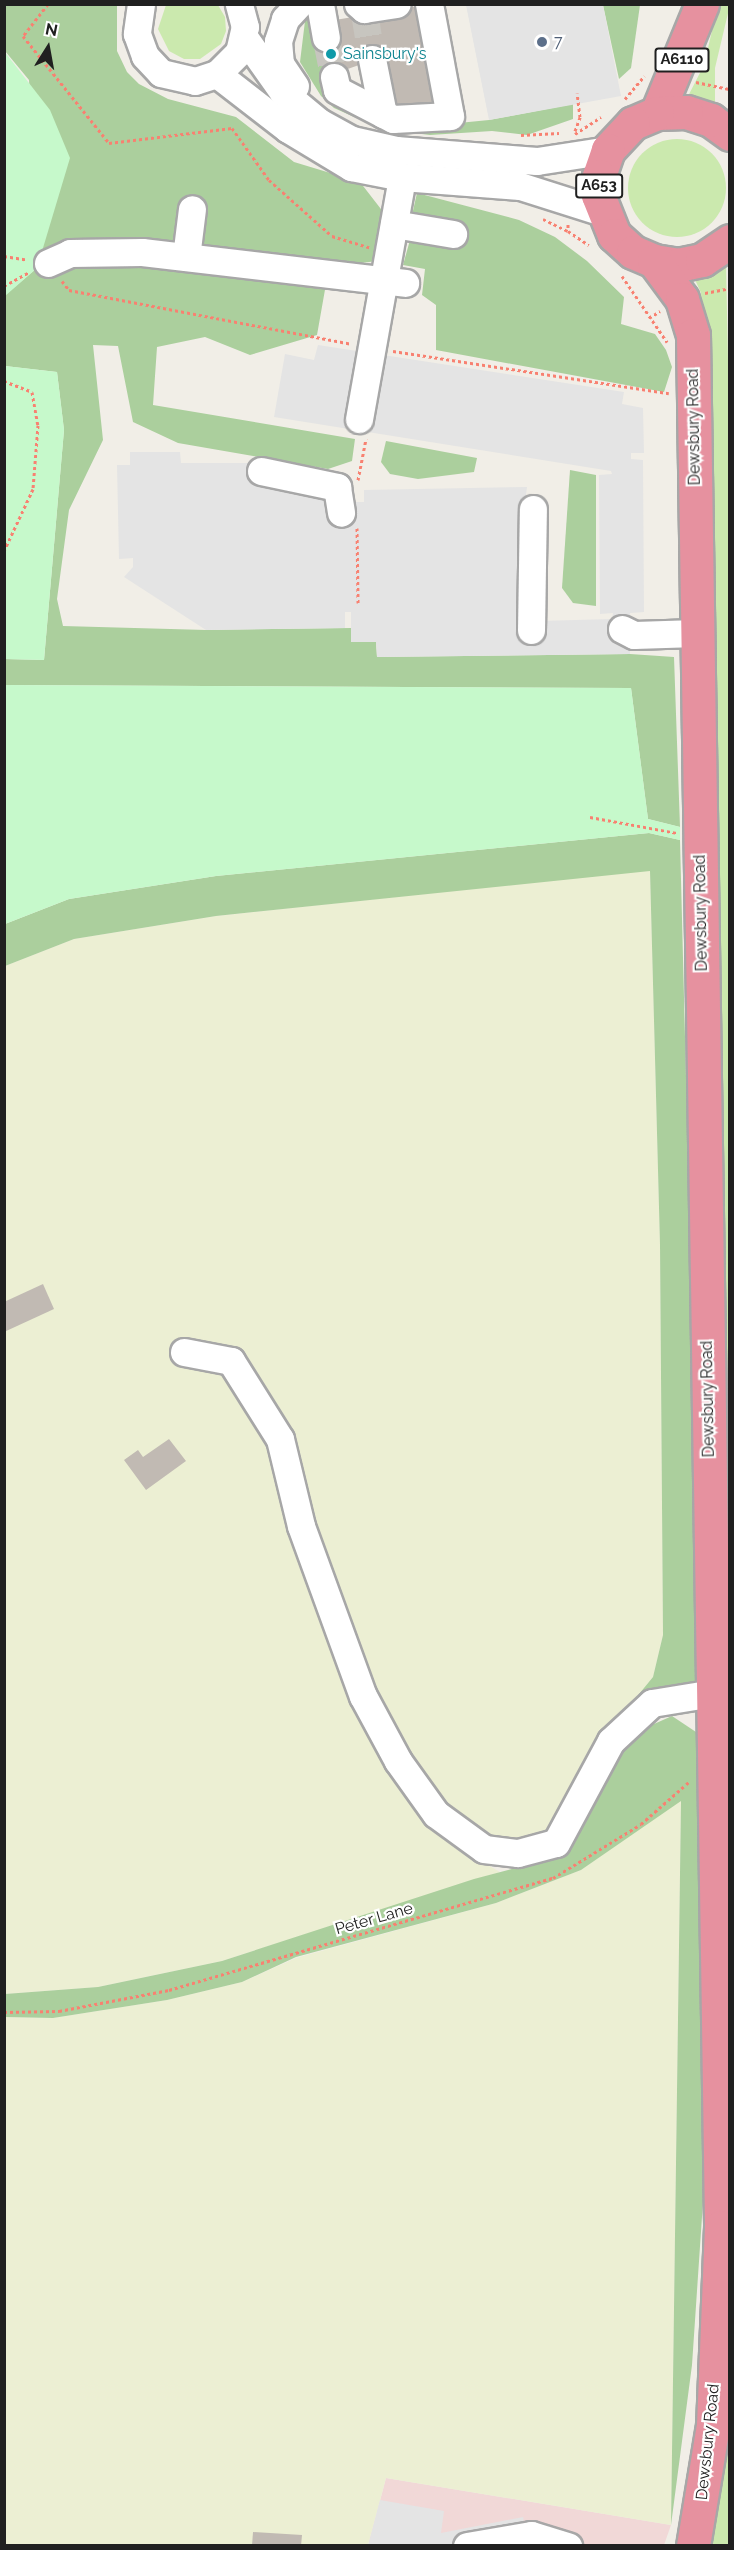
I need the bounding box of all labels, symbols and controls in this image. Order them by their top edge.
north arrow [18,18,78,78]
text: N [44,19,59,40]
place label: 7 [554,32,563,52]
marker: 7 [535,35,549,49]
place label: Sainsbury's [343,44,426,64]
marker: Sainsbury's [324,47,338,61]
road number: A6110 [654,48,710,72]
road number: A653 [575,174,623,198]
street label: Dewsbury Road [683,368,705,486]
street label: Dewsbury Road [690,854,712,972]
street label: Dewsbury Road [697,1340,719,1458]
street label: Peter Lane [333,1899,415,1939]
street label: Dewsbury Road [692,2383,724,2501]

